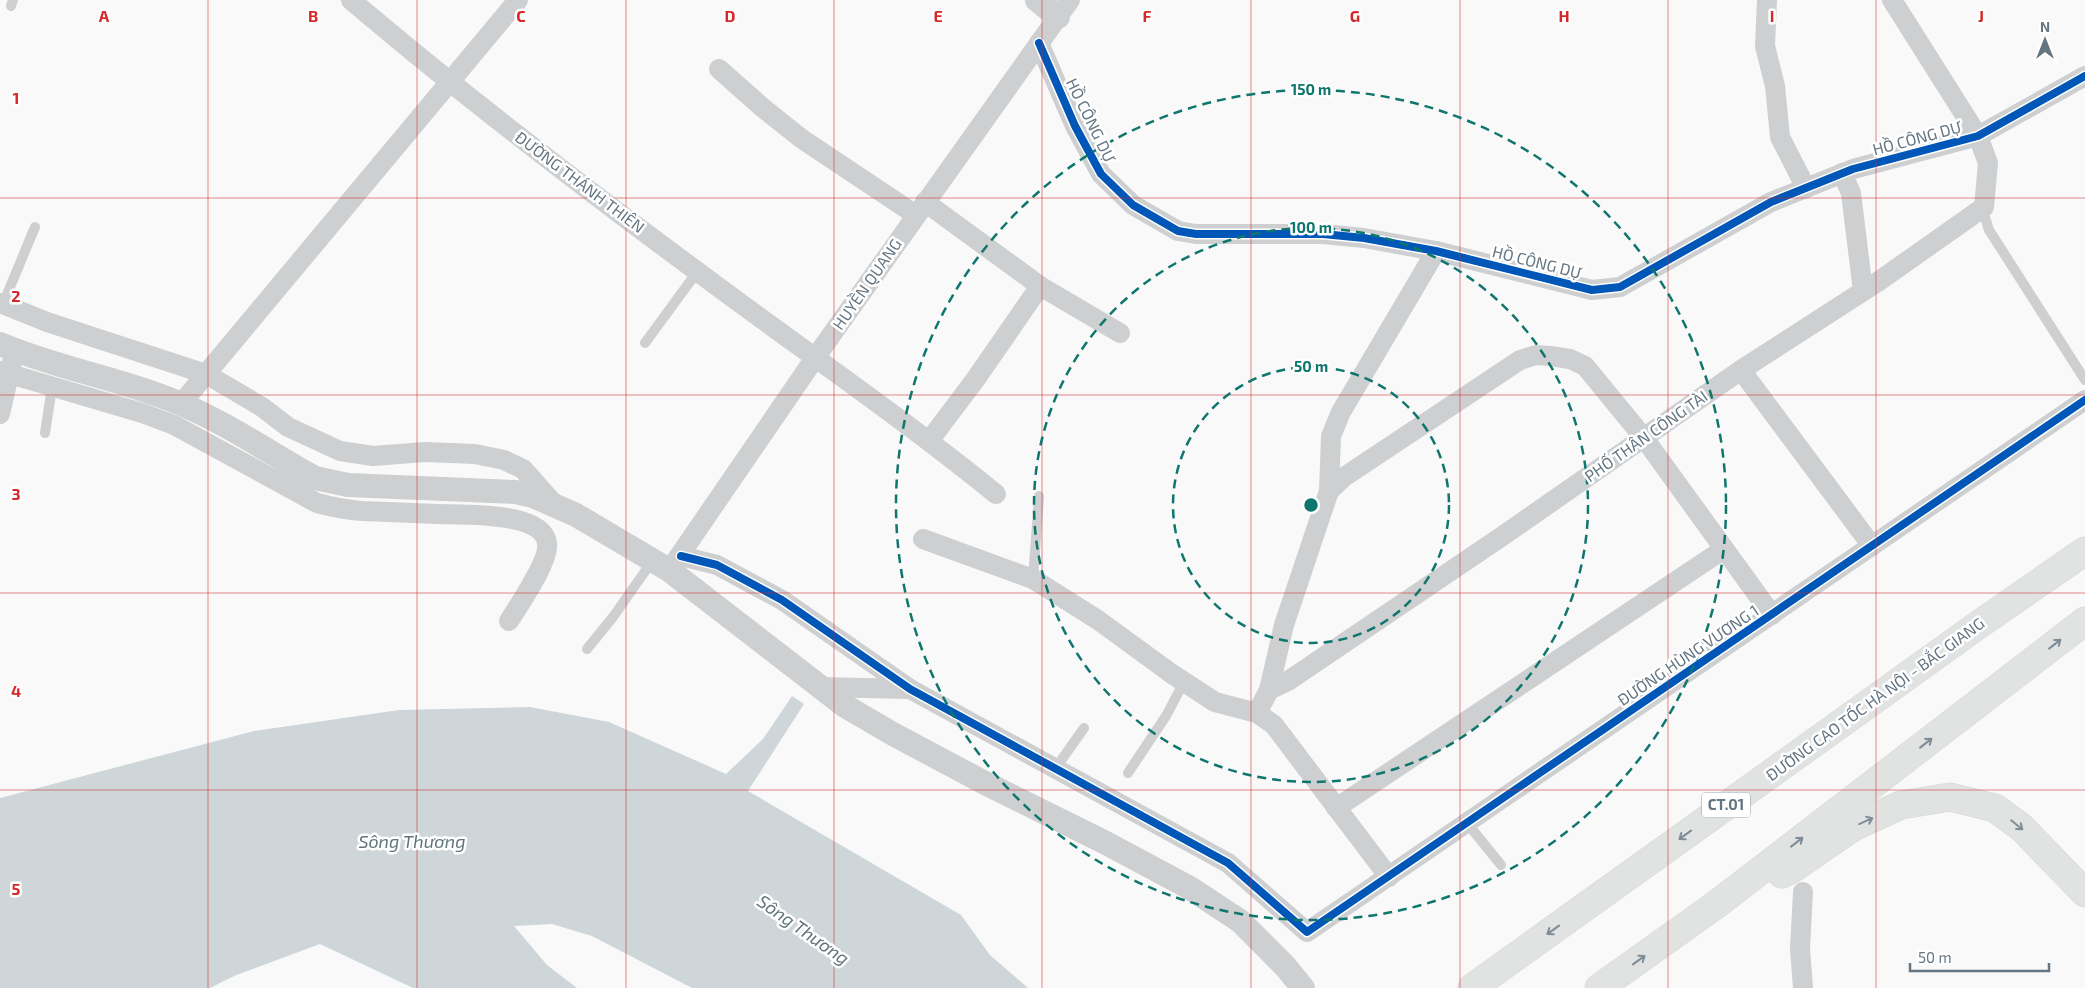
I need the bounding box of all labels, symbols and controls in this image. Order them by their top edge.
text: A [99,6,110,25]
text: B [308,6,318,25]
text: C [516,6,526,25]
text: D [725,6,736,25]
text: E [933,6,943,25]
text: F [1143,6,1152,25]
text: G [1350,6,1360,25]
text: H [1558,6,1570,25]
text: I [1770,6,1774,25]
text: J [1978,6,1984,25]
north arrow [2020,15,2070,65]
text: N [2040,18,2050,35]
street label: HỒ CÔNG DỰ [1063,74,1121,166]
text: 150 m [1291,80,1331,98]
text: 1 [13,88,19,107]
street label: HỒ CÔNG DỰ [1870,115,1964,158]
street label: ĐƯỜNG THÁNH THIÊN [512,127,649,236]
text: 100 m [1290,218,1332,236]
street label: HUYỀN QUANG [827,234,906,333]
street label: HỒ CÔNG DỰ [1491,240,1585,282]
text: 2 [11,286,21,305]
text: 50 m [1294,357,1328,375]
street label: PHỐ THÂN CÔNG TÀI [1580,385,1711,485]
text: 3 [11,484,21,503]
centre of rings [1302,496,1320,514]
street label: ĐƯỜNG HÙNG VƯƠNG 1 [1614,600,1762,709]
street label: ĐƯỜNG CAO TỐC HÀ NỘI - BẮC GIANG [1761,612,1988,784]
one-way arrow [2048,639,2062,649]
text: 4 [11,681,21,700]
one-way arrow [1919,738,1933,748]
road number: CT.01 [1702,792,1750,818]
one-way arrow [1858,815,1873,825]
one-way arrow [2011,819,2024,830]
water label: Sông Thương [358,830,466,852]
one-way arrow [1678,830,1692,840]
one-way arrow [1790,837,1803,848]
text: 5 [12,879,21,898]
water label: Sông Thương [753,889,854,969]
one-way arrow [1546,925,1560,935]
scale bar [1910,940,2049,972]
text: 50 m [1918,948,1952,966]
one-way arrow [1632,955,1646,965]

